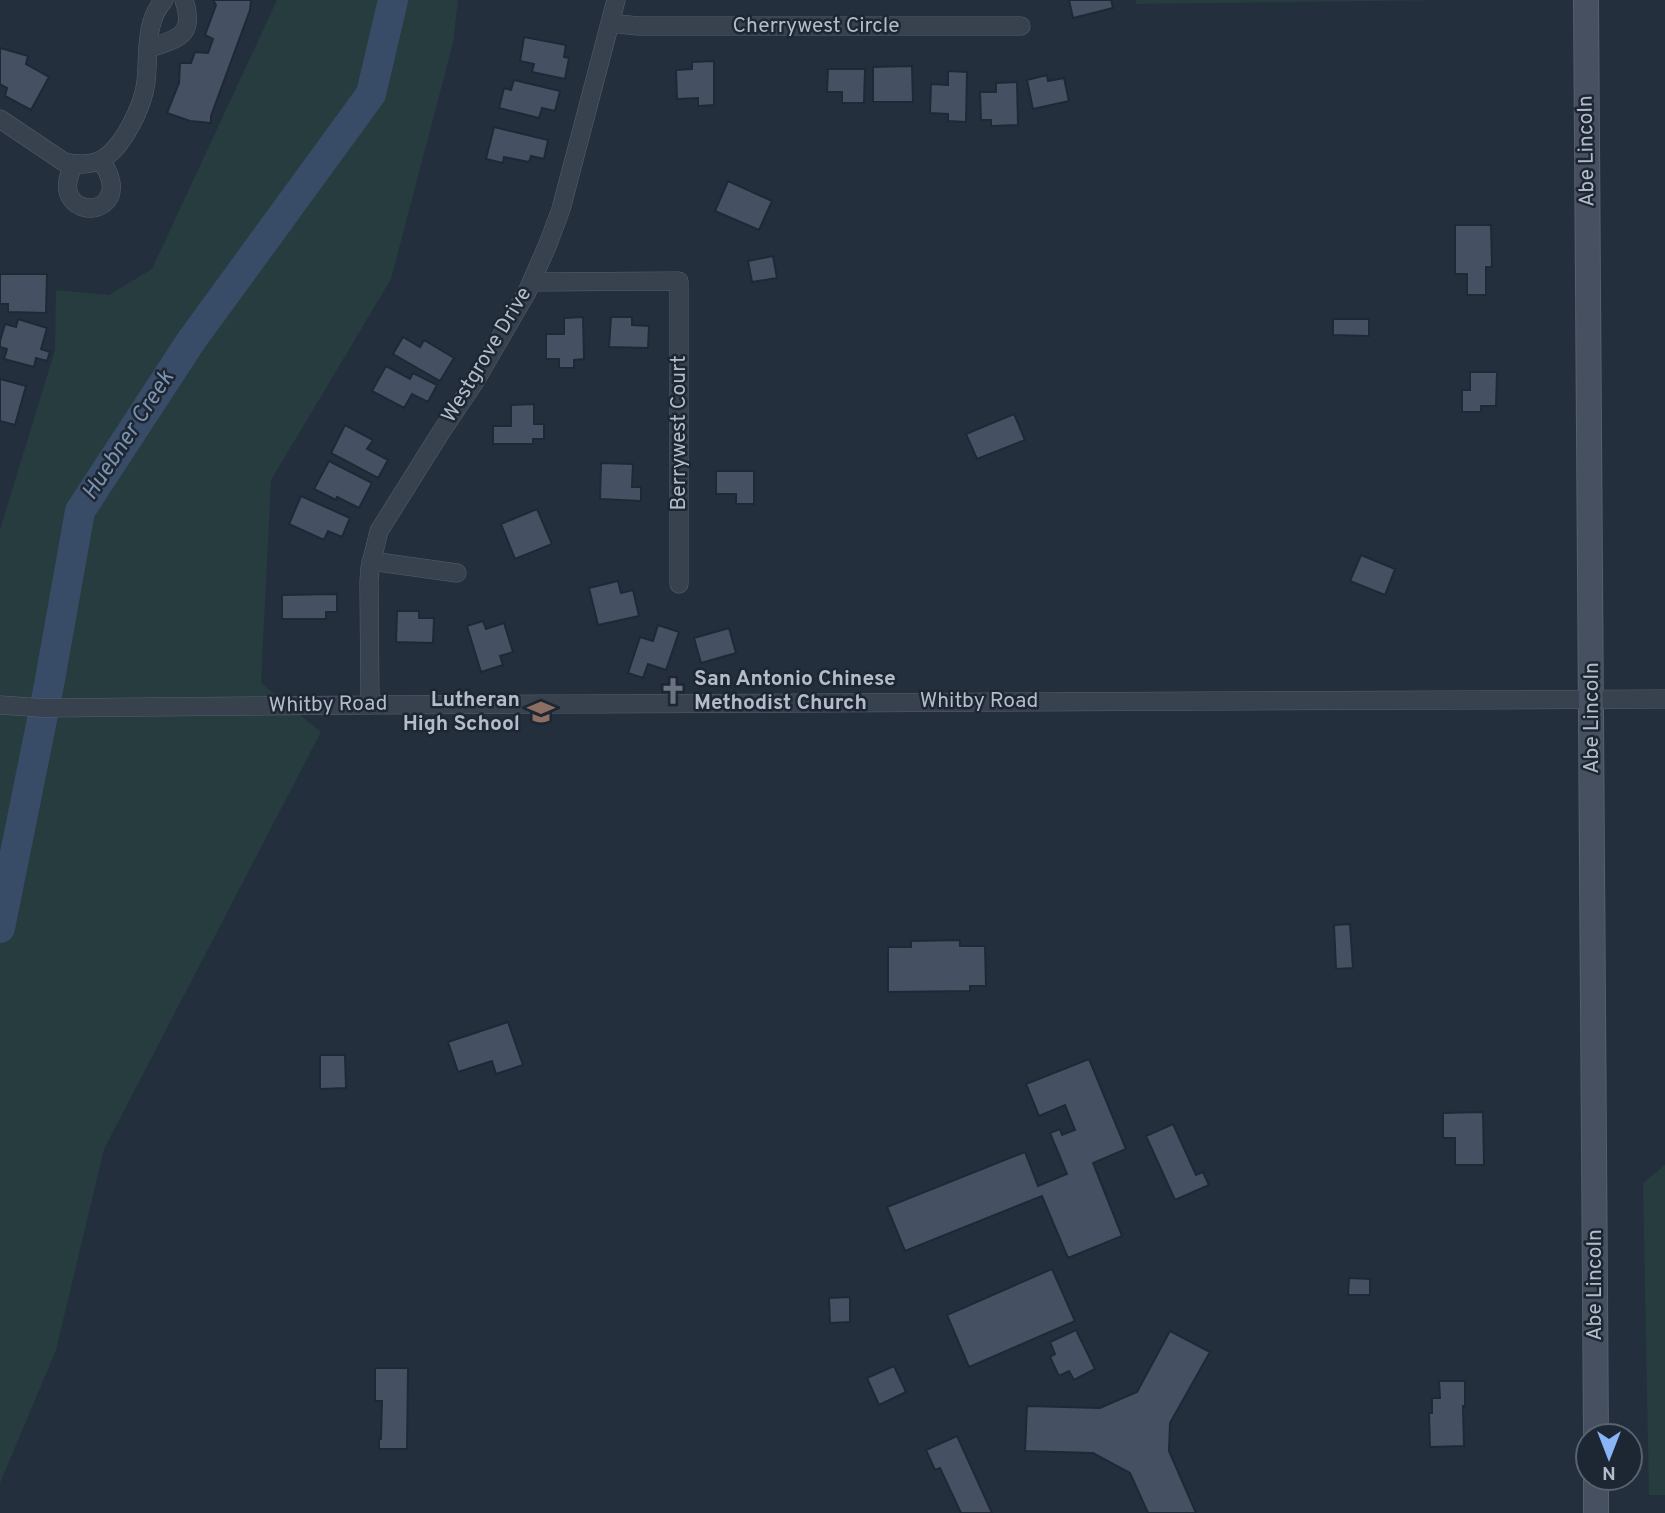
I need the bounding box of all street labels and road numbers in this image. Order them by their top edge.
street label: Cherrywest Circle [732,13,900,40]
street label: Abe Lincoln [1573,95,1601,207]
street label: Westgrove Drive [436,282,538,428]
street label: Berrywest Court [666,355,693,511]
street label: Abe Lincoln [1579,662,1606,774]
street label: Whitby Road [920,688,1038,715]
street label: Whitby Road [268,690,388,720]
street label: Abe Lincoln [1582,1229,1609,1341]

